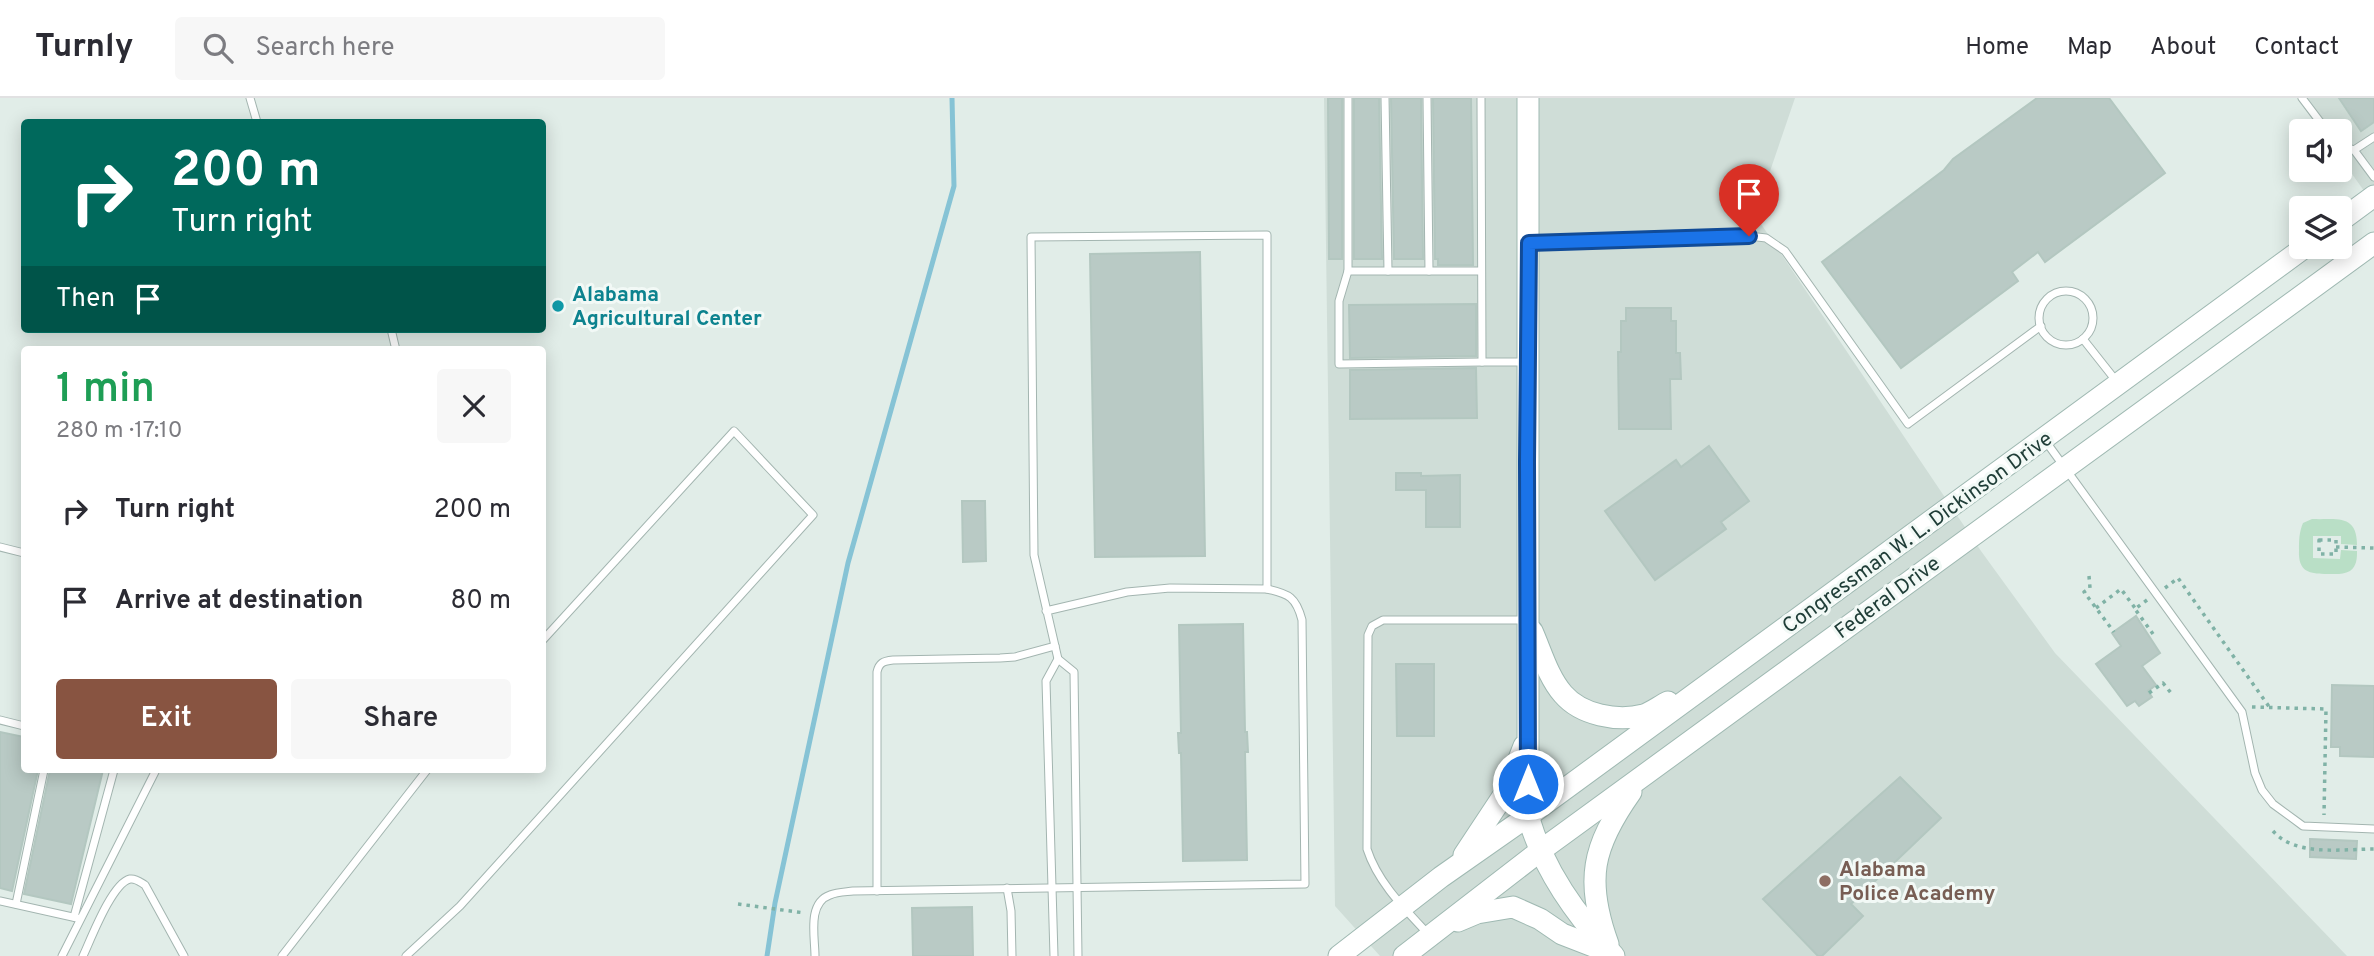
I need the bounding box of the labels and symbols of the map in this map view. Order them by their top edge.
pin [1719,164,1779,236]
place label: Alabama Agricultural Center [572,282,762,333]
marker: Alabama Agricultural Center [550,298,566,314]
street label: Congressman W. L. Dickinson Drive [1777,426,2058,640]
street label: Federal Drive [1830,551,1946,646]
position arrow [1491,747,1565,821]
place label: Alabama Police Academy [1839,857,1996,908]
marker: Alabama Police Academy [1817,873,1833,889]

